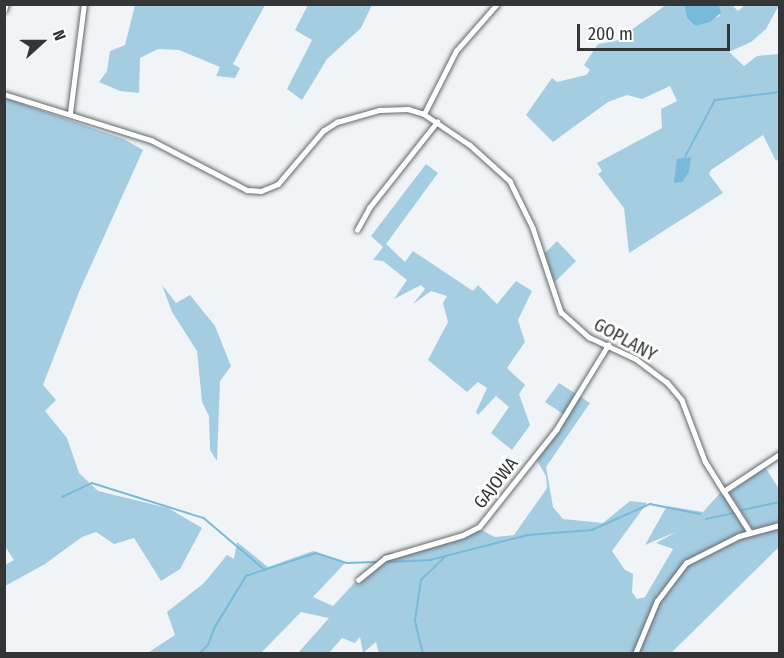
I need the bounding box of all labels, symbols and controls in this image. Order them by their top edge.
north arrow [12,12,72,72]
scale bar [580,12,733,50]
text: 200 m [588,23,633,45]
text: N [49,27,70,43]
street label: GOPLANY [590,314,660,366]
street label: GAJOWA [469,453,523,513]

